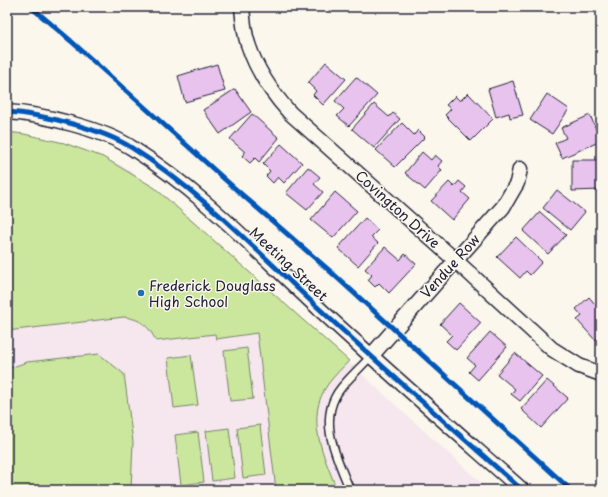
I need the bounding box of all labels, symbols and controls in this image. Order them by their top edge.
street label: Covington Drive [351,165,445,253]
street label: Meeting Street [245,222,333,306]
street label: Vendue Row [415,229,485,303]
place label: Frederick Douglass High School [149,275,276,312]
marker: Frederick Douglass High School [136,288,146,298]

